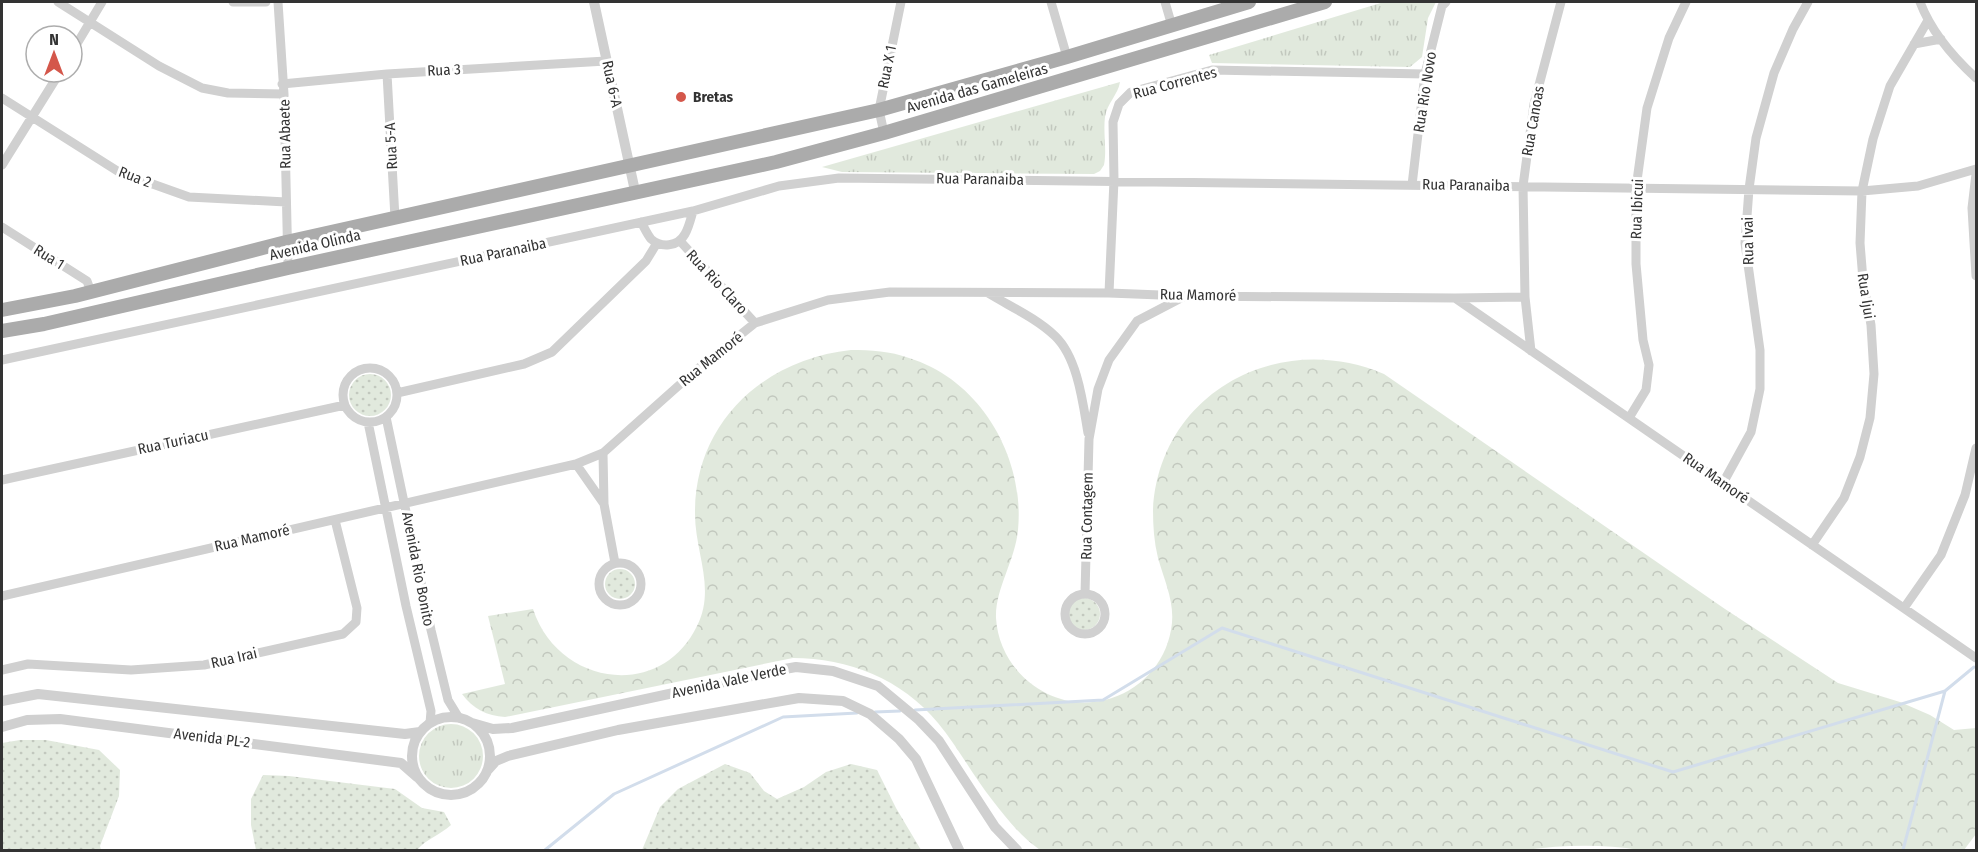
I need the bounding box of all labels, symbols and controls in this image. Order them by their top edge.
north arrow [24,24,84,84]
text: N [49,30,59,49]
street label: Rua X 1 [874,44,900,90]
street label: Rua Rio Novo [1410,50,1440,134]
street label: Rua 6-A [598,59,626,109]
street label: Avenida das Gameleiras [904,59,1050,117]
street label: Rua 3 [427,60,462,80]
street label: Rua Correntes [1131,63,1219,103]
street label: Rua Canoas [1518,84,1548,158]
place label: Bretas [693,88,734,106]
marker: Bretas [674,90,688,104]
street label: Rua Abaete [275,99,295,169]
street label: Rua 5-A [381,122,401,170]
street label: Rua 2 [116,163,154,192]
street label: Rua Paranaiba [936,169,1024,189]
street label: Rua Paranaiba [1422,175,1510,195]
street label: Rua Ibicui [1627,178,1647,240]
street label: Rua Ivai [1739,217,1757,265]
street label: Avenida Olinda [268,226,362,264]
street label: Rua Paranaiba [458,234,548,270]
street label: Rua 1 [30,241,68,273]
street label: Rua Rio Claro [683,246,752,318]
street label: Rua Ijui [1853,272,1879,320]
street label: Rua Mamoré [1160,285,1236,305]
street label: Rua Mamoré [676,328,746,390]
street label: Rua Turiacu [136,426,210,458]
street label: Rua Mamoré [1679,449,1753,507]
street label: Rua Contagem [1077,472,1097,560]
street label: Avenida Rio Bonito [398,510,438,628]
street label: Rua Mamoré [213,521,291,555]
street label: Rua Irai [209,644,259,672]
street label: Avenida Vale Verde [670,660,788,702]
street label: Avenida PL-2 [173,724,252,752]

